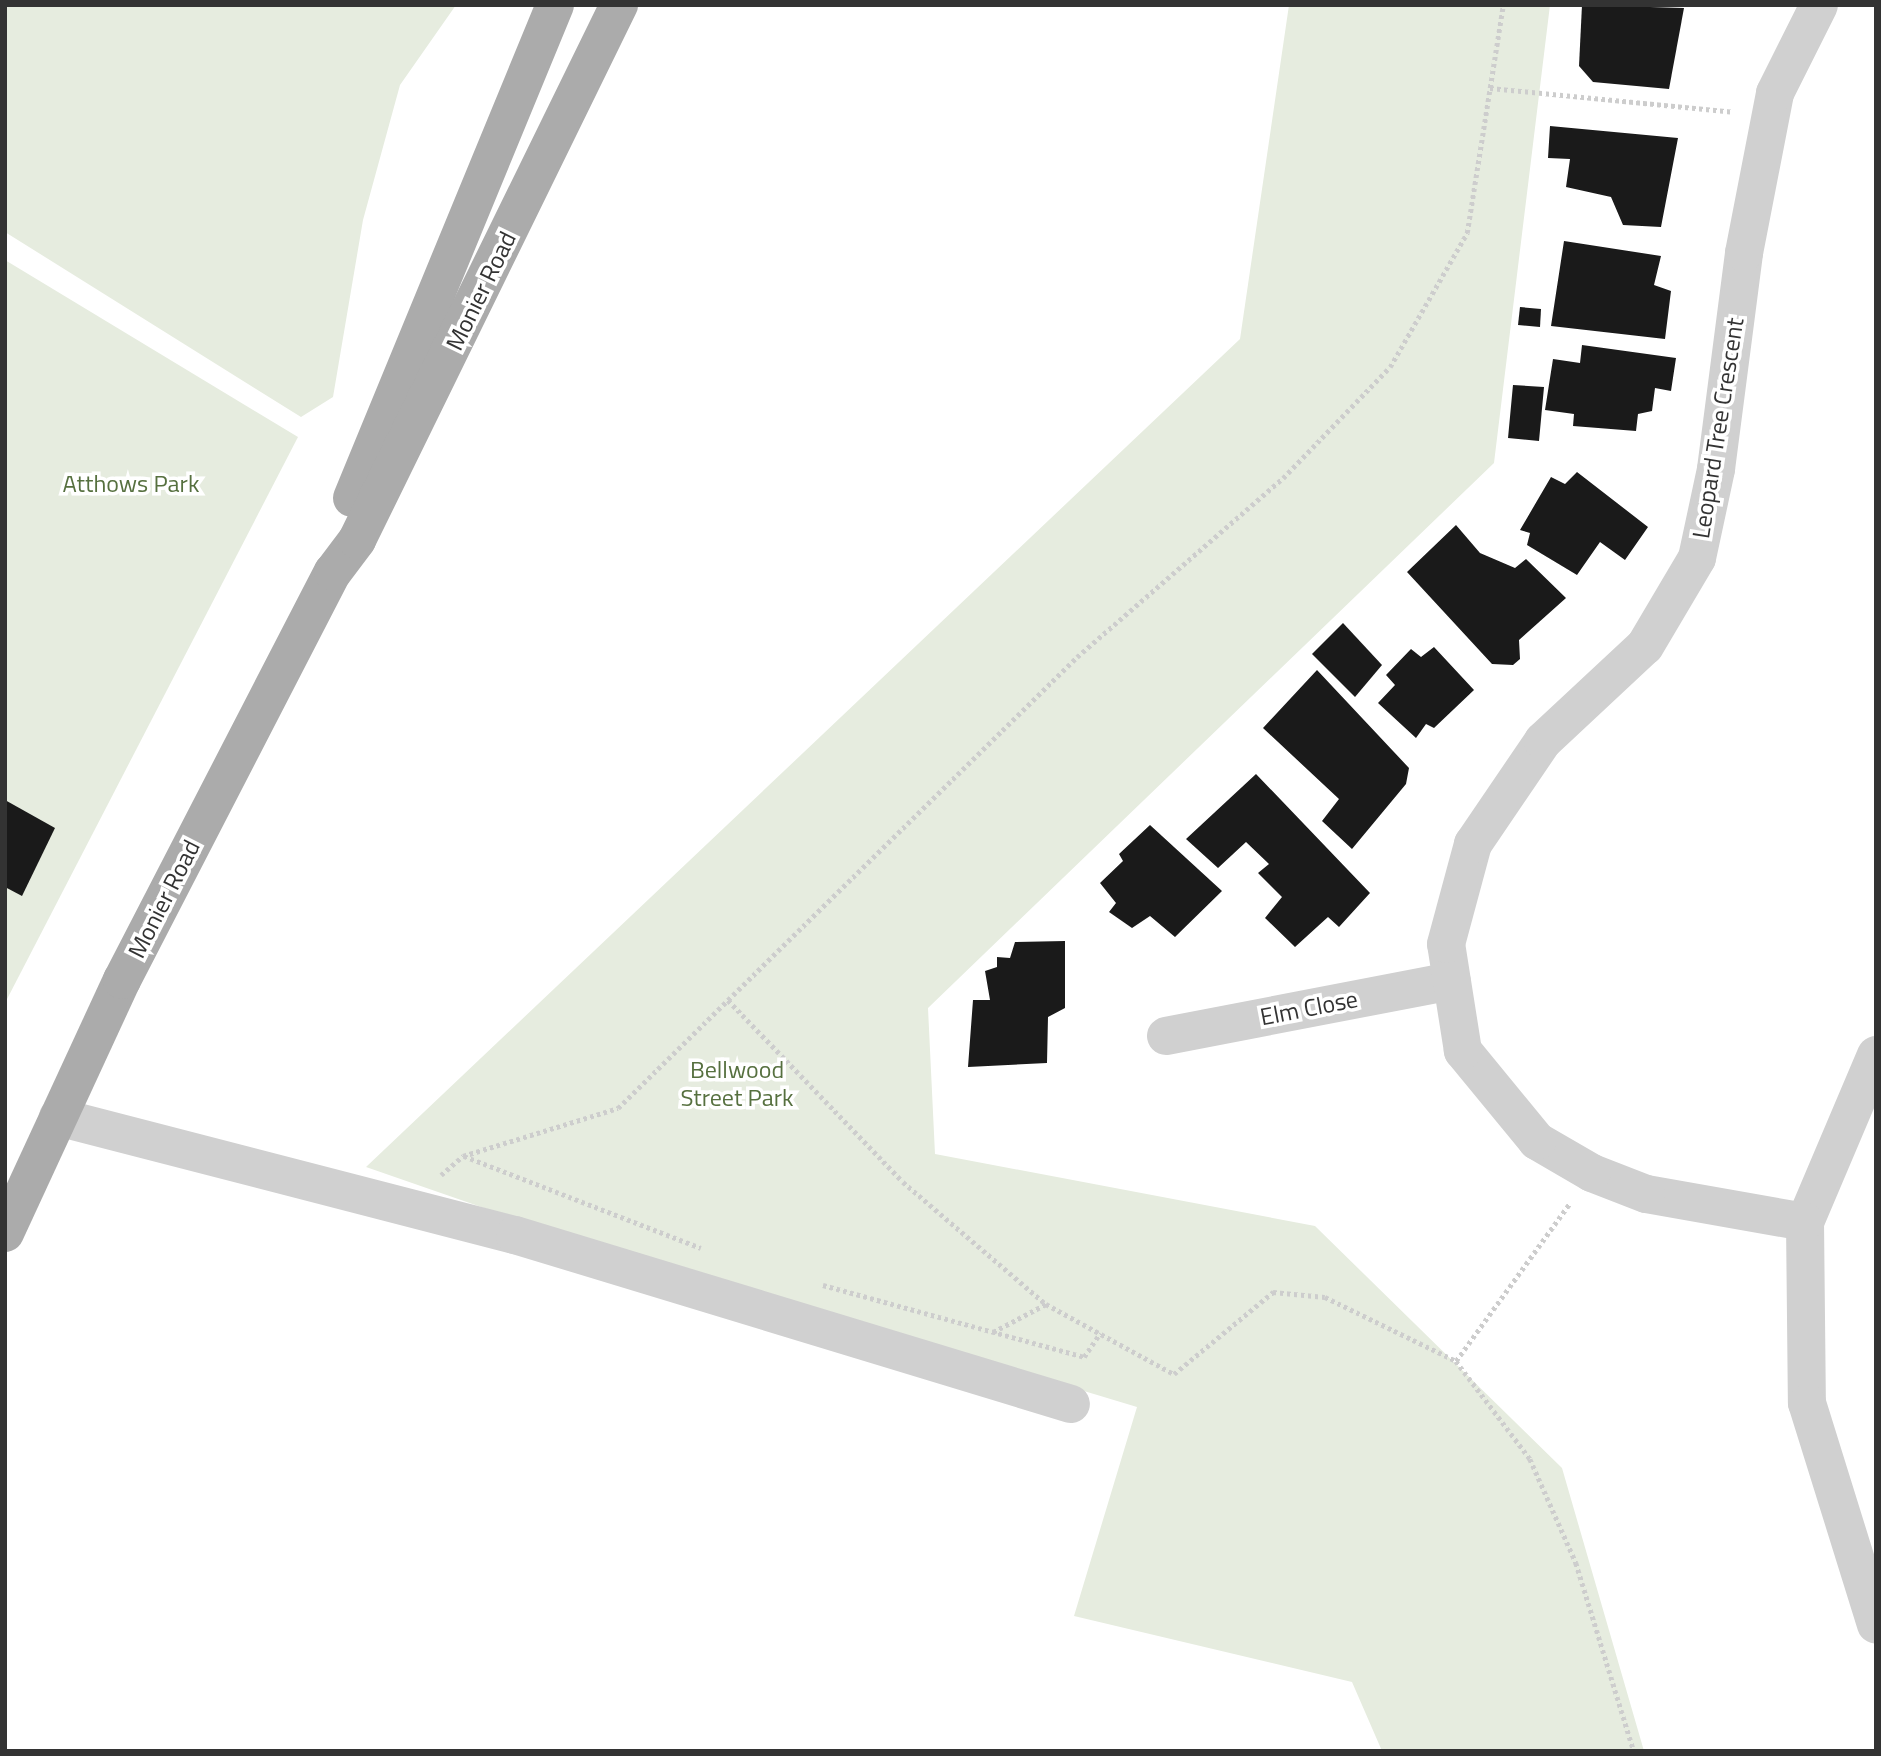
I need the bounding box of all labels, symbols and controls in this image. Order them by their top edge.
street label: Monier Road [440,227,522,355]
street label: Leopard Tree Crescent [1686,316,1750,540]
park label: Atthows Park [63,470,199,498]
street label: Monier Road [122,835,206,963]
street label: Elm Close [1258,984,1360,1032]
park label: Bellwood Street Park [680,1056,794,1112]

